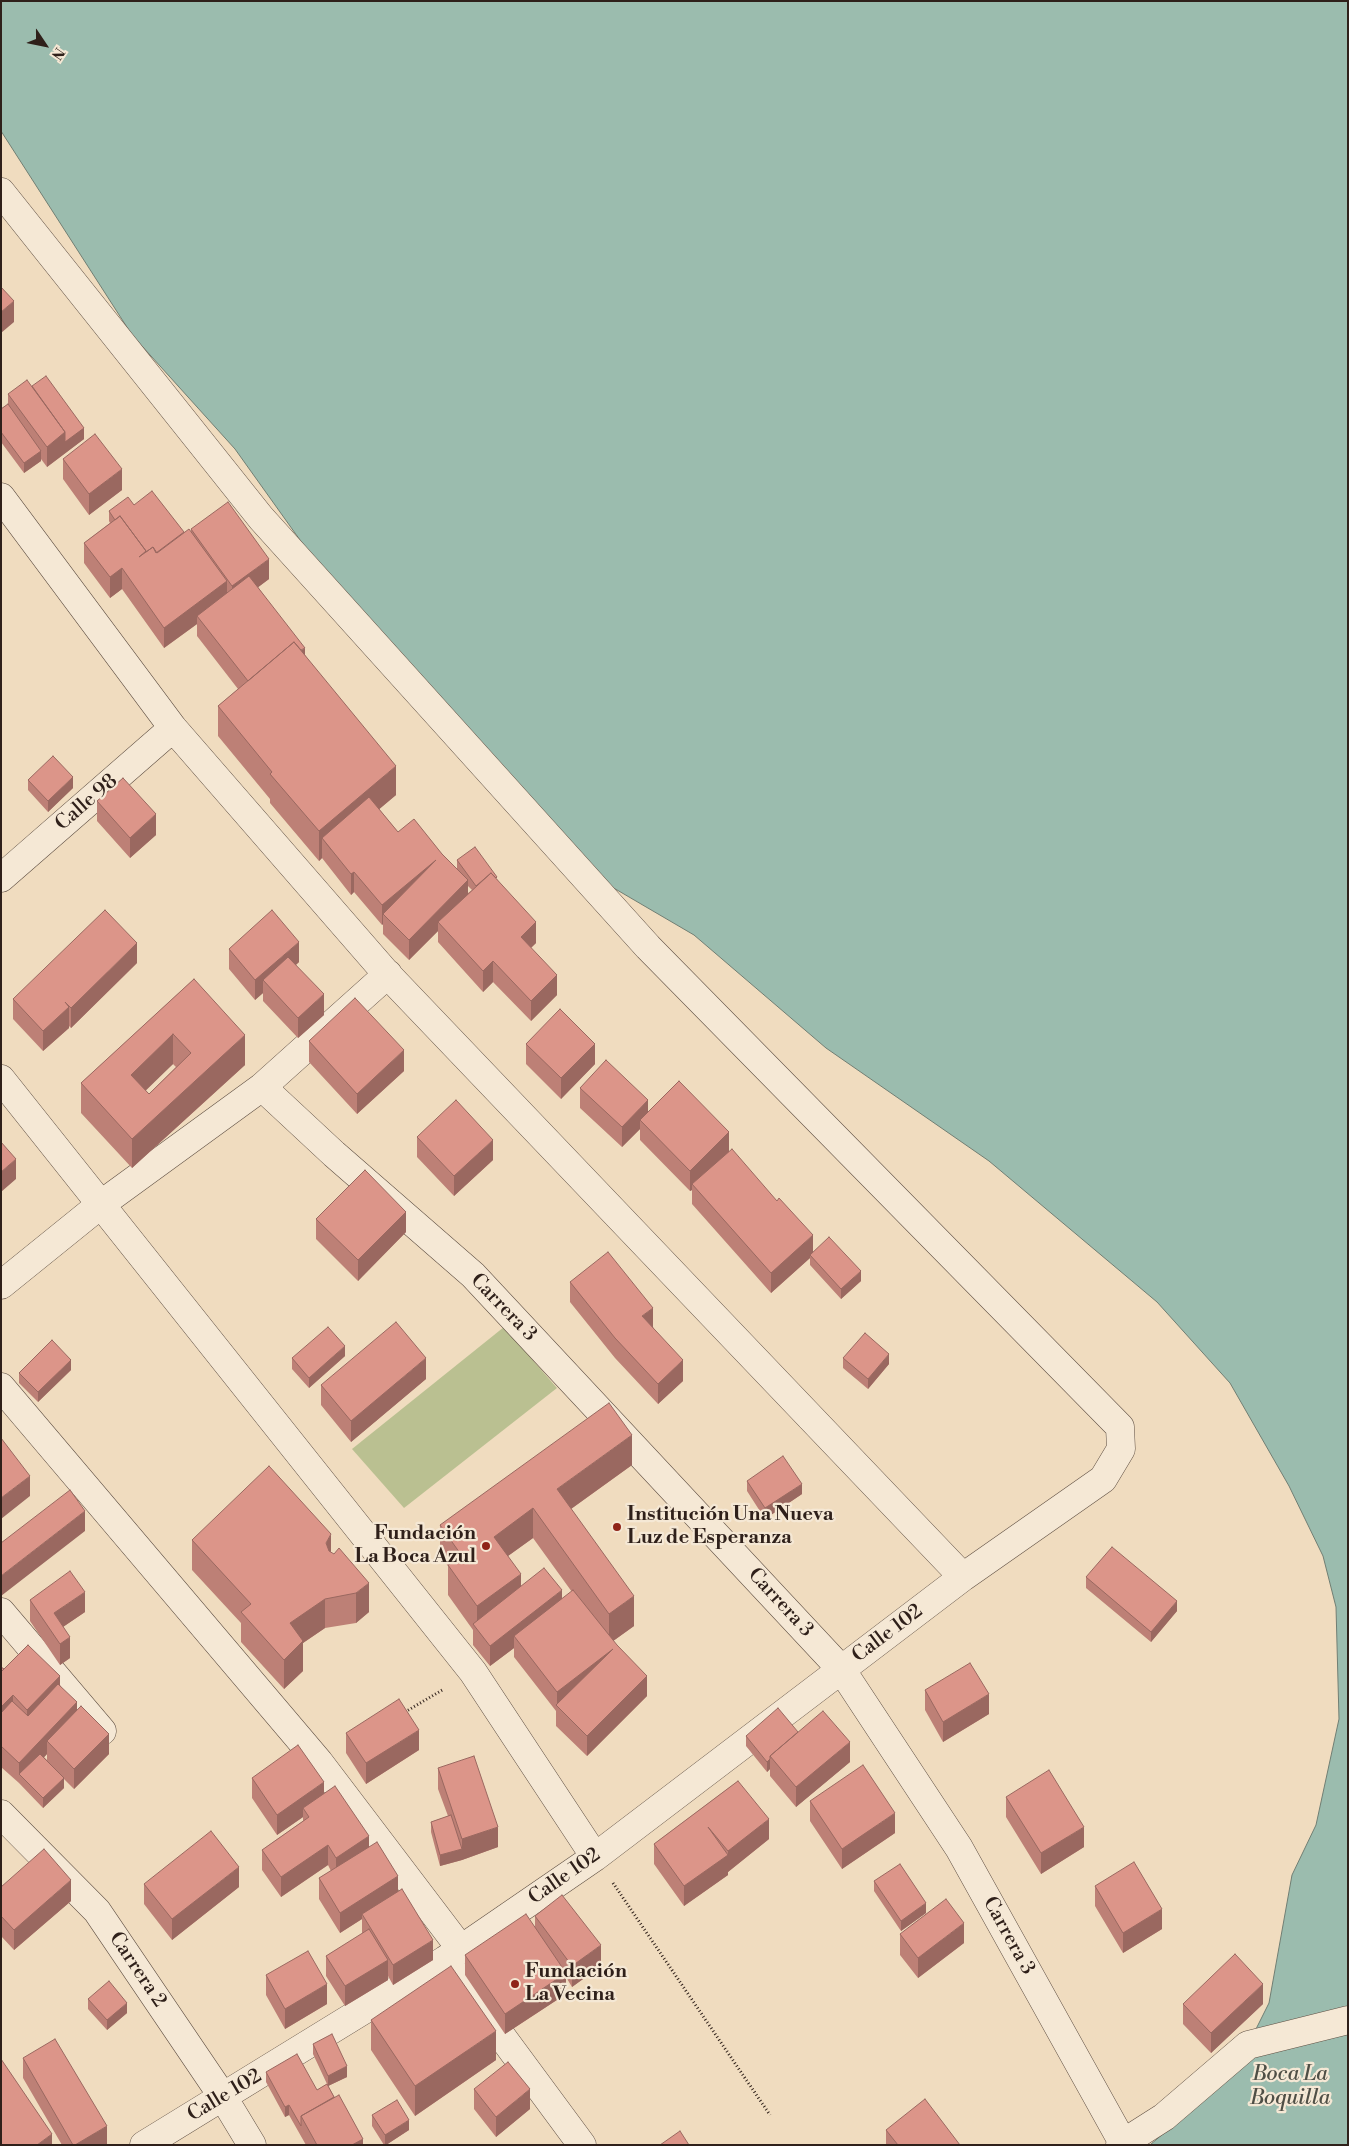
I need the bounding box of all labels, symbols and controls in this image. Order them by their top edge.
north arrow [20,20,70,70]
text: N [47,44,68,63]
street label: Calle 98 [51,770,123,836]
street label: Carrera 3 [465,1269,541,1347]
place label: Institución Una Nueva Luz de Esperanza [627,1503,834,1550]
marker: Institución Una Nueva Luz de Esperanza [611,1521,623,1533]
place label: Fundación La Boca Azul [354,1522,476,1569]
marker: Fundación La Boca Azul [480,1540,492,1552]
street label: Carrera 3 [742,1564,818,1642]
street label: Calle 102 [848,1600,928,1668]
street label: Calle 102 [524,1844,606,1910]
street label: Carrera 3 [977,1893,1039,1979]
street label: Carrera 2 [103,1928,171,2012]
place label: Fundación La Vecina [525,1960,627,2007]
marker: Fundación La Vecina [509,1978,521,1990]
water label: Boca La Boquilla [1250,2062,1330,2112]
street label: Calle 102 [184,2065,266,2127]

